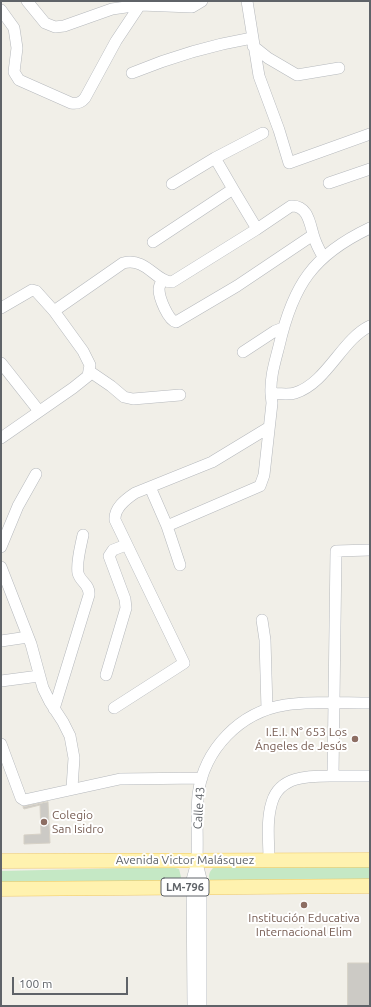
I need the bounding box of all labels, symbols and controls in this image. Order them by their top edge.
place label: I.E.I. N° 653 Los Ángeles de Jesús [255,725,347,753]
marker: I.E.I. N° 653 Los Ángeles de Jesús [350,734,360,744]
street label: Calle 43 [190,786,208,830]
place label: Colegio San Isidro [52,808,104,836]
marker: Colegio San Isidro [39,817,49,827]
street label: Avenida Victor Malásquez [116,853,254,867]
road number: LM-796 [161,878,209,896]
marker: Institución Educativa Internacional Elim [299,900,309,910]
place label: Institución Educativa Internacional Elim [248,911,360,939]
scale bar [14,969,130,995]
text: 100 m [19,977,52,990]

